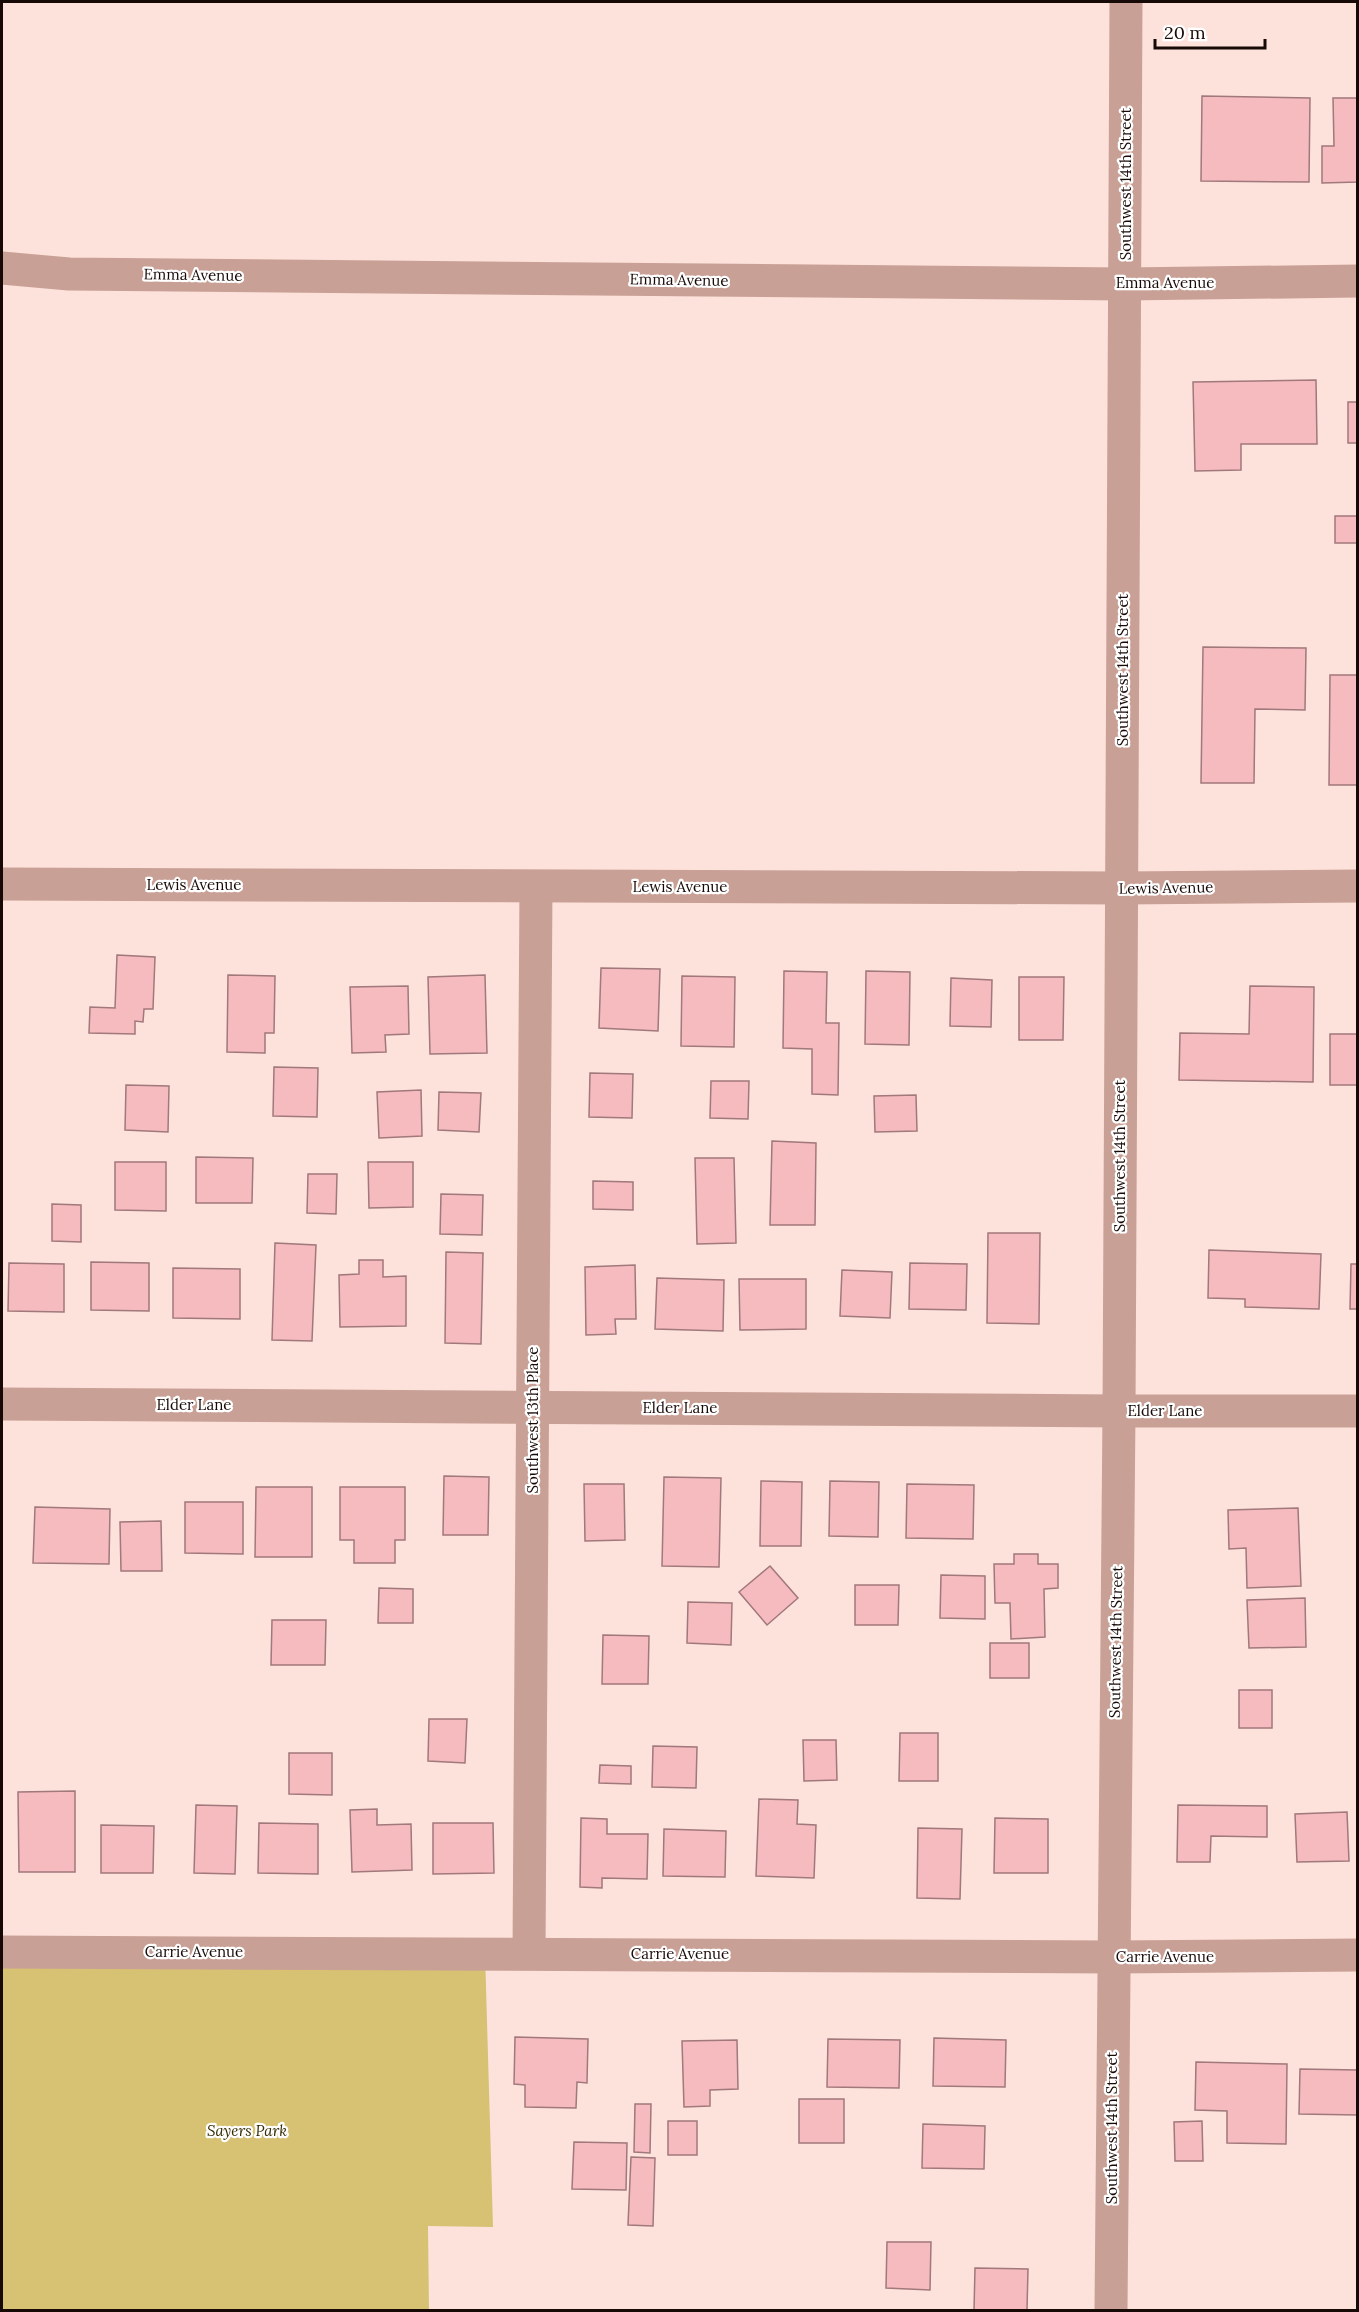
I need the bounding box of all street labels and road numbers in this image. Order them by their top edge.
street label: Southwest 14th Street [1116,108,1135,260]
street label: Emma Avenue [143,264,243,285]
street label: Emma Avenue [629,269,729,290]
street label: Emma Avenue [1116,273,1214,292]
street label: Southwest 14th Street [1113,594,1132,746]
street label: Lewis Avenue [147,875,241,894]
street label: Lewis Avenue [633,877,727,896]
street label: Lewis Avenue [1118,877,1214,898]
street label: Southwest 14th Street [1110,1080,1129,1232]
street label: Southwest 13th Place [523,1346,542,1494]
street label: Elder Lane [157,1395,231,1414]
street label: Elder Lane [643,1398,717,1417]
street label: Elder Lane [1128,1401,1202,1420]
street label: Southwest 14th Street [1105,1565,1126,1718]
street label: Carrie Avenue [145,1942,243,1961]
street label: Carrie Avenue [631,1944,729,1963]
street label: Carrie Avenue [1116,1947,1214,1966]
street label: Southwest 14th Street [1102,2052,1121,2204]

